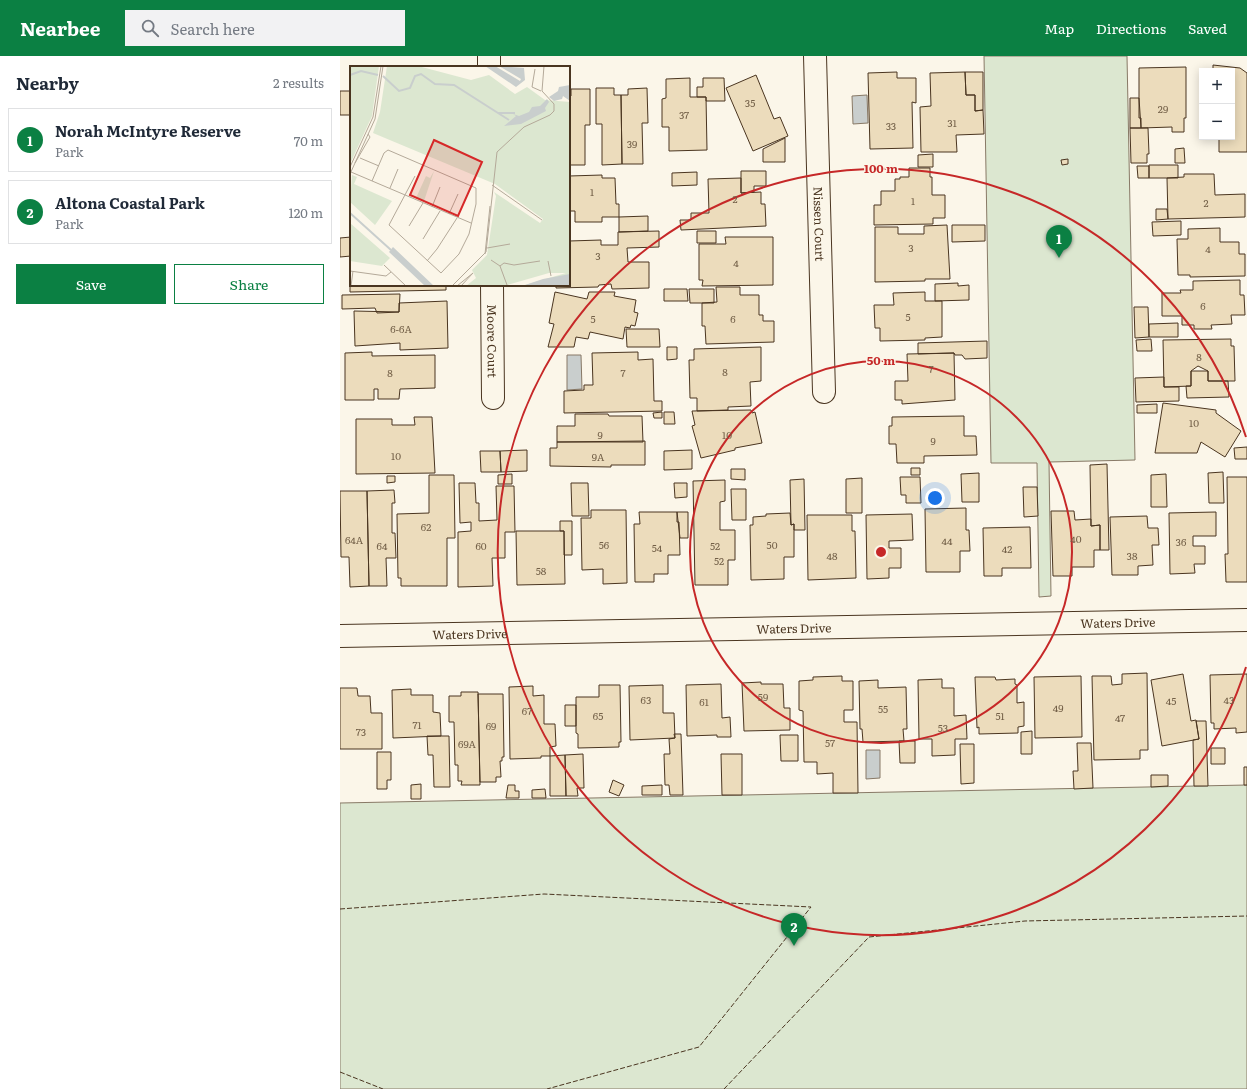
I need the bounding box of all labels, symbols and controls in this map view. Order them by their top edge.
search box [125,10,405,46]
text: Nearbee [20,14,101,42]
icon: search [139,17,161,39]
text: Search here [171,17,255,40]
text: Map [1044,18,1074,38]
text: Directions [1096,18,1166,38]
text: Saved [1188,18,1227,38]
inset map [350,66,570,286]
map controls [1199,68,1235,140]
button: + [1199,68,1235,104]
text: Nearby [16,70,79,95]
text: 2 results [273,73,324,92]
house number: 35 [745,95,755,110]
house number: 29 [1158,101,1168,116]
button: − [1199,104,1235,140]
house number: 37 [679,107,689,122]
house number: 31 [947,115,957,130]
house number: 33 [886,118,896,133]
text: Norah McIntyre Reserve [55,119,241,142]
text: 1 [27,131,33,150]
text: 70 m [294,131,323,150]
house number: 39 [627,136,637,151]
text: Park [55,142,84,161]
text: 100 m [864,159,898,177]
house number: 1 [590,184,594,199]
street label: Nissen Court [810,186,829,262]
text: Altona Coastal Park [55,191,205,214]
house number: 2 [732,191,738,206]
house number: 1 [911,193,915,208]
house number: 2 [1203,195,1209,210]
text: 2 [27,203,33,222]
text: 120 m [288,203,323,222]
text: Park [55,214,84,233]
pin: 1 [1046,225,1072,258]
house number: 3 [908,240,914,255]
house number: 4 [1205,241,1211,256]
house number: 3 [595,248,601,263]
house number: 4 [733,255,739,270]
button: Save [16,264,166,304]
button: Share [174,264,324,304]
house number: 6 [1200,298,1206,313]
street label: Moore Court [483,304,502,378]
house number: 5 [905,309,911,324]
house number: 5 [590,311,596,326]
house number: 6 [730,311,736,326]
house number: 6-6A [390,321,412,336]
house number: 8 [1196,349,1202,364]
text: 50 m [867,351,895,369]
house number: 7 [928,361,934,376]
house number: 8 [722,364,728,379]
house number: 8 [387,365,393,380]
house number: 7 [620,365,626,380]
house number: 10 [1189,415,1199,430]
house number: 9 [597,427,603,442]
house number: 10 [722,427,732,442]
house number: 9 [930,433,936,448]
house number: 10 [391,448,401,463]
house number: 9A [592,449,605,464]
your location [925,488,945,508]
house number: 62 [421,519,431,534]
house number: 40 [1070,531,1082,546]
house number: 64A [345,532,364,547]
house number: 44 [941,533,953,548]
house number: 36 [1176,534,1187,549]
house number: 56 [599,537,610,552]
house number: 50 [767,537,778,552]
house number: 64 [377,538,388,553]
house number: 60 [475,538,487,553]
house number: 52 [710,538,720,553]
house number: 54 [652,540,663,555]
house number: 42 [1002,541,1012,556]
centre of rings [874,545,888,559]
house number: 48 [826,548,838,563]
house number: 38 [1127,548,1138,563]
house number: 52 [714,553,724,568]
house number: 58 [536,563,547,578]
street label: Waters Drive [1080,613,1156,632]
street label: Waters Drive [756,618,832,638]
street label: Waters Drive [432,624,508,643]
house number: 59 [758,689,768,704]
house number: 63 [641,692,651,707]
house number: 43 [1224,692,1234,707]
house number: 45 [1166,693,1176,708]
house number: 61 [699,694,709,709]
house number: 49 [1053,700,1063,715]
house number: 55 [878,701,888,716]
house number: 67 [522,703,532,718]
house number: 65 [593,708,603,723]
house number: 51 [995,708,1005,723]
house number: 47 [1115,710,1125,725]
house number: 71 [412,717,422,732]
house number: 69 [486,718,496,733]
house number: 53 [938,720,948,735]
house number: 73 [356,724,366,739]
house number: 57 [825,735,835,750]
house number: 69A [458,736,477,751]
pin: 2 [781,913,807,946]

